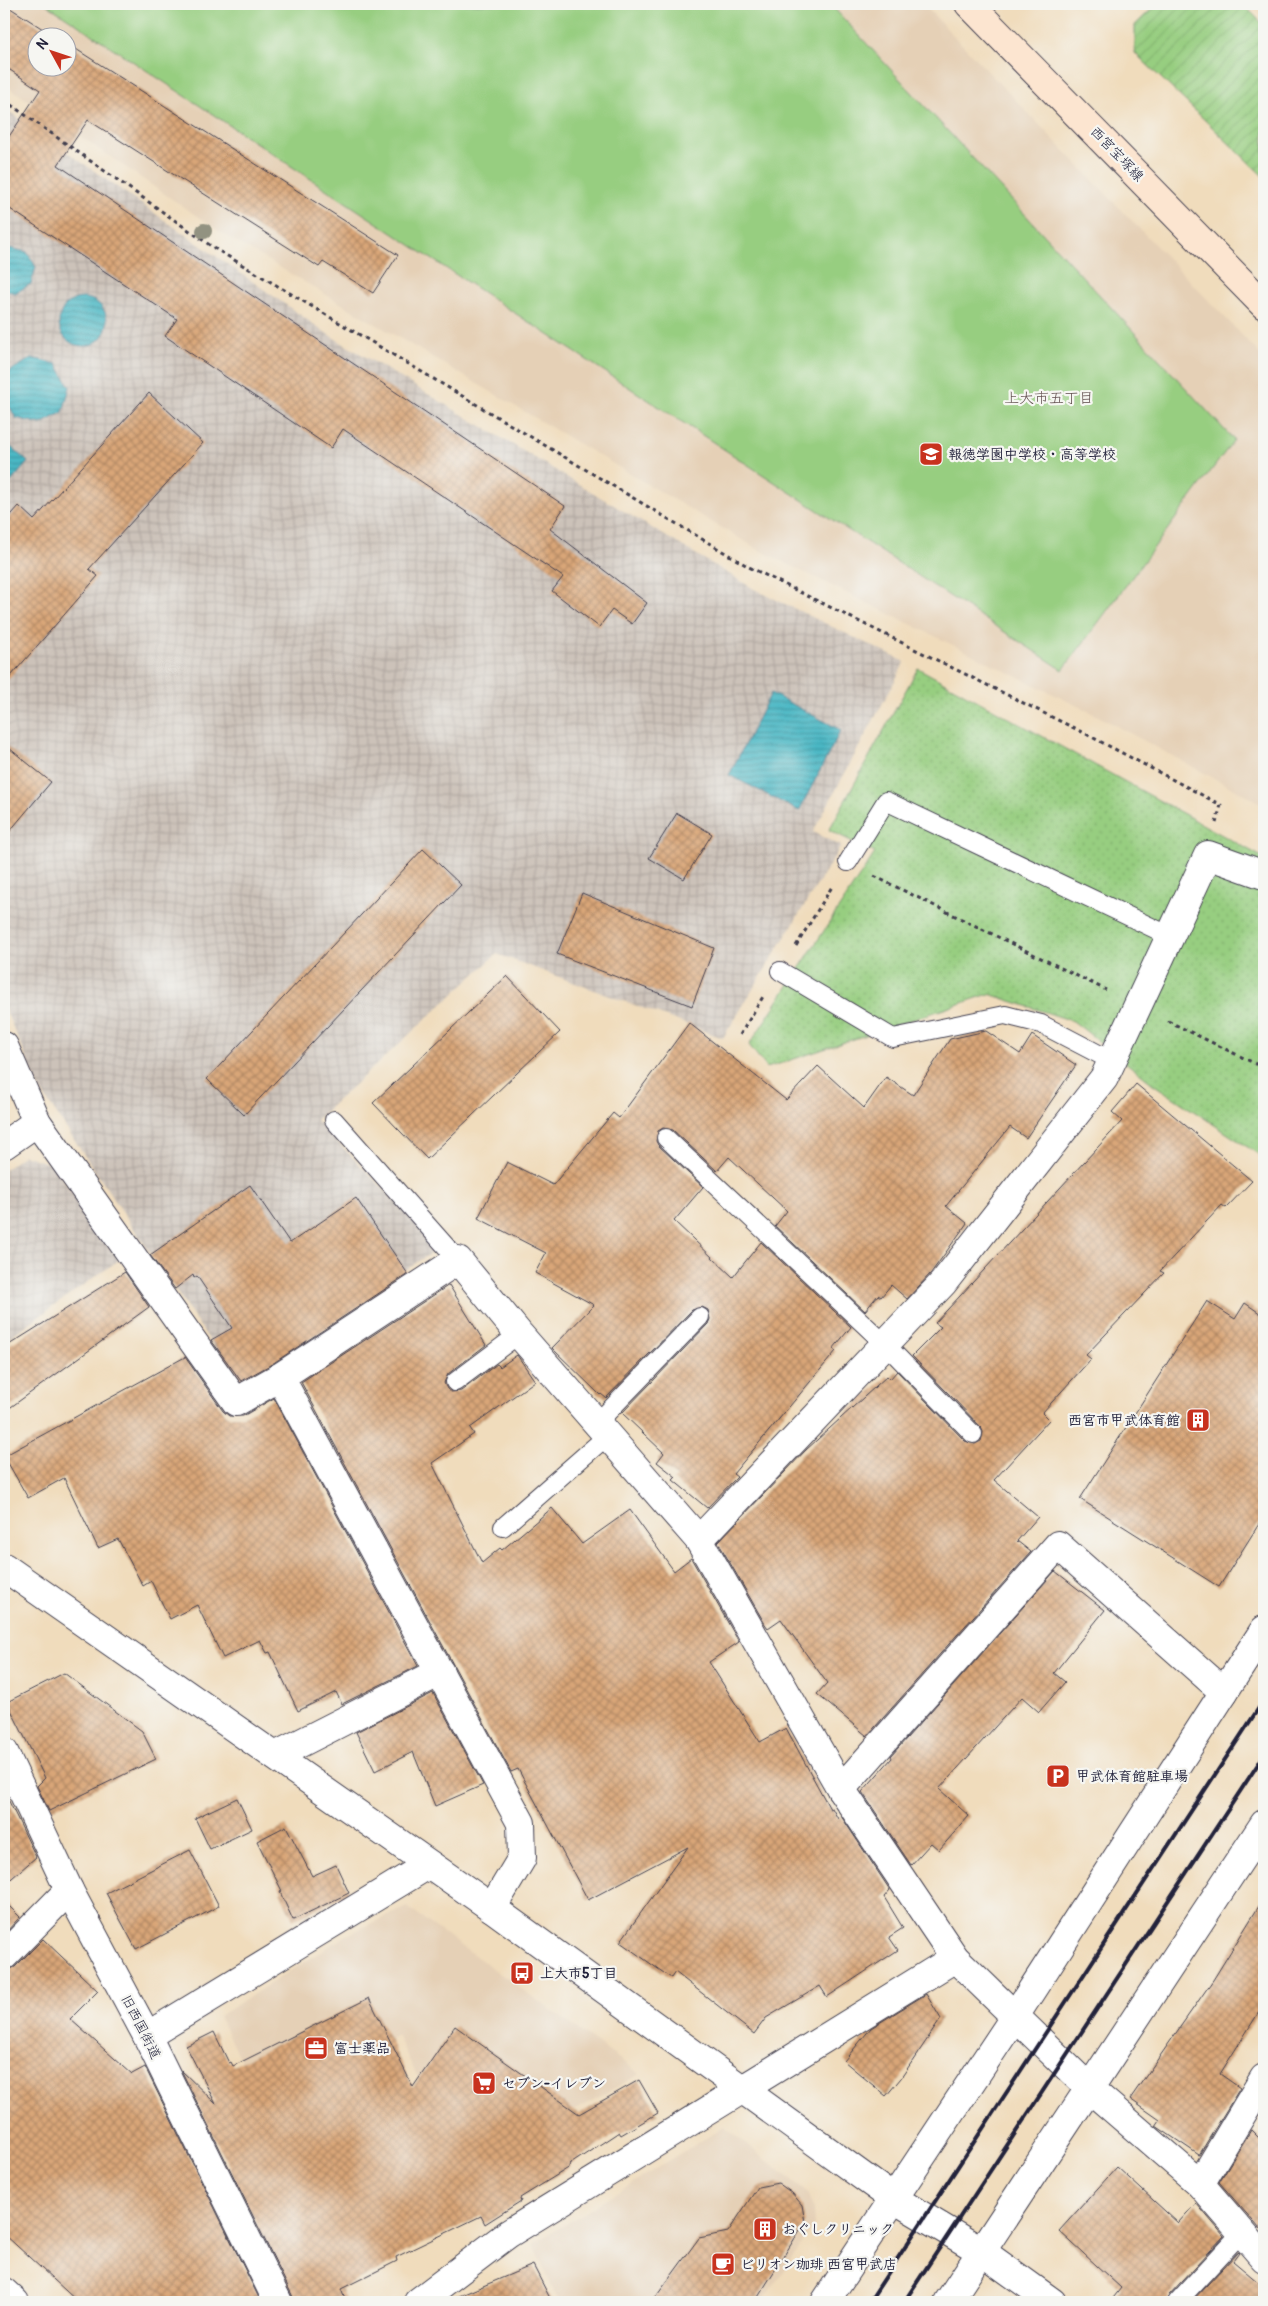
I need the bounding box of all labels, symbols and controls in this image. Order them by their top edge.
north arrow [28,28,78,78]
text: N [33,35,52,53]
street label: 西宮宝塚線 [1087,123,1147,185]
district label: 上大市五丁目 [1004,389,1094,408]
school or university icon: 報徳学園中学校・高等学校 [918,441,944,467]
place label: 報徳学園中学校・高等学校 [948,446,1116,463]
building icon: 西宮市甲武体育館 [1185,1407,1211,1433]
place label: 西宮市甲武体育館 [1068,1412,1180,1429]
parking icon: 甲武体育館駐車場 [1045,1763,1071,1789]
place label: 甲武体育館駐車場 [1076,1768,1188,1785]
bus stop icon: 上大市5丁目 [509,1960,535,1986]
place label: 上大市5丁目 [540,1965,618,1982]
street label: 旧西国街道 [118,1992,164,2062]
office icon: 富士薬品 [303,2035,329,2061]
place label: 富士薬品 [334,2040,390,2057]
supermarket icon: セブン-イレブン [471,2070,497,2096]
place label: セブン-イレブン [502,2075,606,2092]
building icon: おぐしクリニック [752,2216,778,2242]
place label: おぐしクリニック [782,2221,894,2238]
cafe icon: ビリオン珈琲 西宮甲武店 [710,2251,736,2277]
place label: ビリオン珈琲 西宮甲武店 [740,2256,897,2273]

